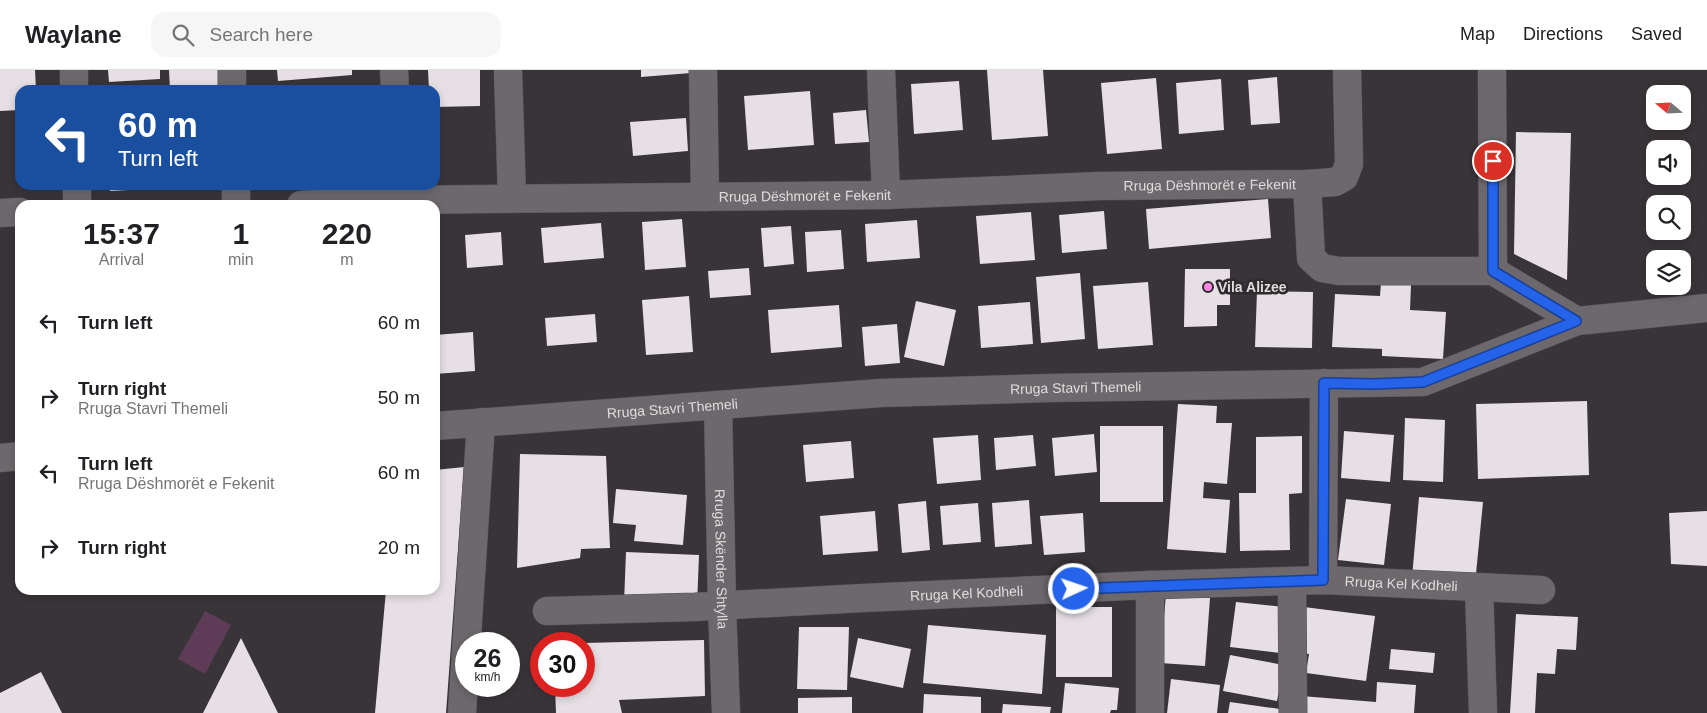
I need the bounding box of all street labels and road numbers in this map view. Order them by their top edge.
street label: Rruga Dëshmorët e Fekenit [1123,176,1296,194]
street label: Rruga Dëshmorët e Fekenit [719,187,891,205]
street label: Rruga Stavri Themeli [1010,379,1142,397]
street label: Rruga Stavri Themeli [606,396,738,421]
street label: Rruga Skënder Shtylla [712,489,731,630]
street label: Rruga Kel Kodheli [1344,573,1458,594]
street label: Rruga Kel Kodheli [910,583,1023,604]

